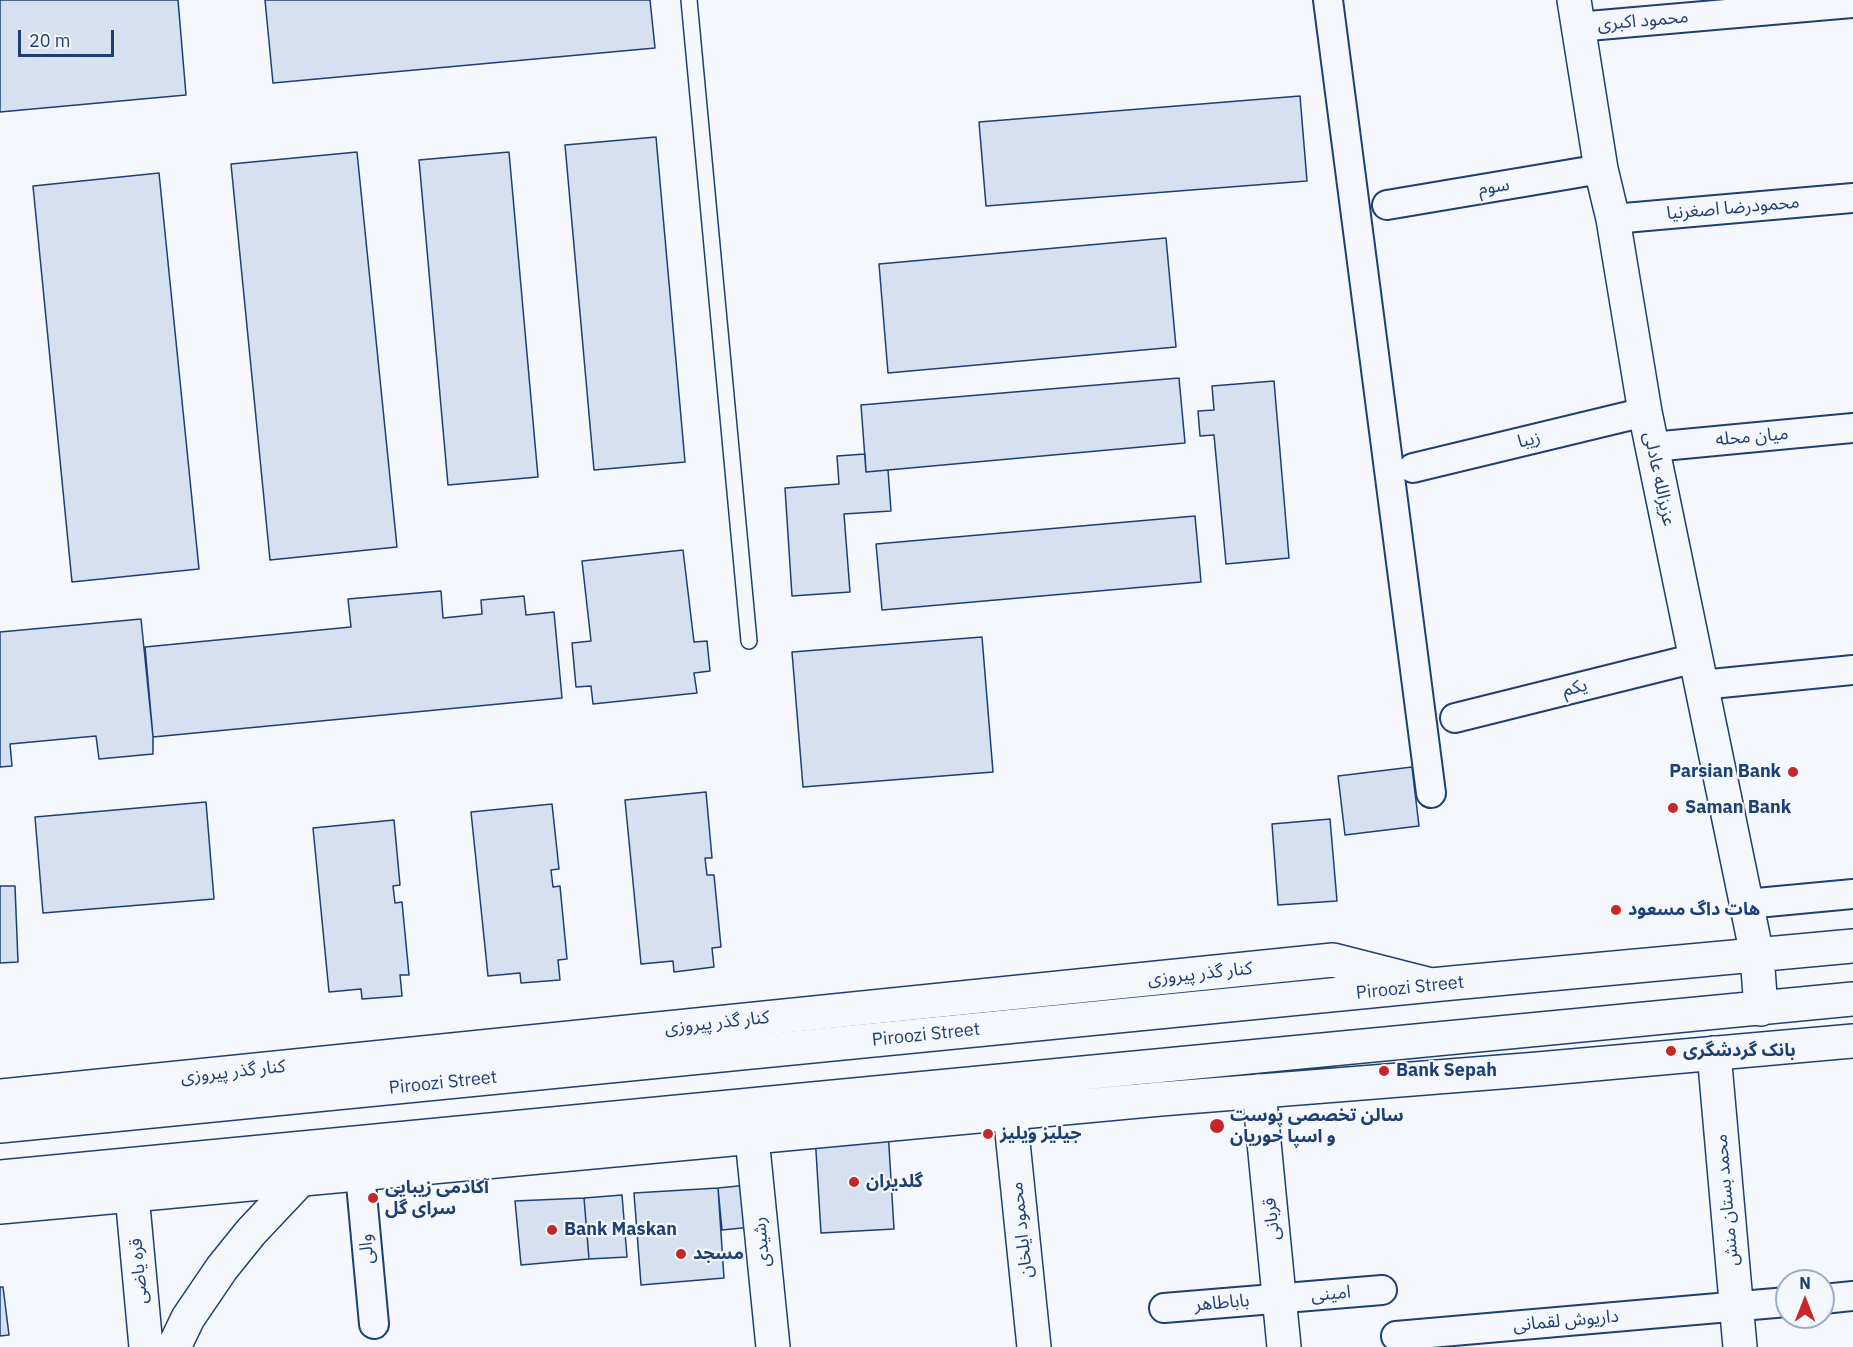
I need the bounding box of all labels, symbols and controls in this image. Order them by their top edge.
street label: محمود اکبری [1597,6,1689,36]
scale bar [21,18,117,56]
text: 20 m [29,29,71,52]
street label: سوم [1477,174,1511,200]
street label: محمودرضا اصغرنیا [1666,191,1800,225]
street label: میان محله [1715,423,1789,451]
street label: زیبا [1515,427,1543,453]
street label: عزیزالله عادلی [1638,430,1680,528]
street label: یکم [1560,675,1590,701]
place label: Parsian Bank [1669,761,1781,783]
marker: Parsian Bank [1786,765,1800,779]
place label: Saman Bank [1685,797,1791,819]
marker: Saman Bank [1666,801,1680,815]
place label: هات داگ مسعود [1628,899,1760,921]
marker: هات داگ مسعود [1609,903,1623,917]
street label: کنار گذر پیروزی [1147,958,1253,990]
street label: Piroozi Street [1355,972,1465,1004]
street label: کنار گذر پیروزی [664,1007,770,1039]
street label: Piroozi Street [871,1019,981,1051]
place label: بانک گردشگری [1683,1040,1796,1062]
marker: بانک گردشگری [1664,1044,1678,1058]
street label: کنار گذر پیروزی [180,1056,286,1088]
place label: Bank Sepah [1396,1060,1497,1082]
marker: Bank Sepah [1377,1064,1391,1078]
street label: Piroozi Street [388,1067,498,1099]
place label: سالن تخصصی پوست و اسپا حوریان [1230,1105,1403,1148]
marker: سالن تخصصی پوست و اسپا حوریان [1208,1117,1226,1135]
place label: جیلیز ویلیز [1000,1123,1082,1145]
marker: جیلیز ویلیز [981,1127,995,1141]
street label: محمد بستان منش [1710,1133,1744,1267]
place label: گلدیران [866,1171,923,1193]
marker: گلدیران [847,1175,861,1189]
place label: آکادمی زیبایی سرای گل [385,1177,489,1220]
street label: محمود ایلخان [1006,1181,1038,1279]
marker: آکادمی زیبایی سرای گل [366,1191,380,1205]
street label: قربانی [1259,1197,1285,1241]
street label: رشیدی [749,1216,775,1268]
place label: Bank Maskan [564,1219,677,1241]
marker: Bank Maskan [545,1223,559,1237]
street label: والی [355,1233,379,1265]
street label: قره یاضی [125,1237,153,1305]
place label: مسجد [693,1243,744,1265]
marker: مسجد [674,1247,688,1261]
north arrow [1775,1269,1835,1329]
text: N [1799,1273,1811,1293]
street label: امینی [1310,1282,1352,1306]
street label: باباطاهر [1194,1290,1250,1316]
street label: داریوش لقمانی [1512,1306,1620,1336]

